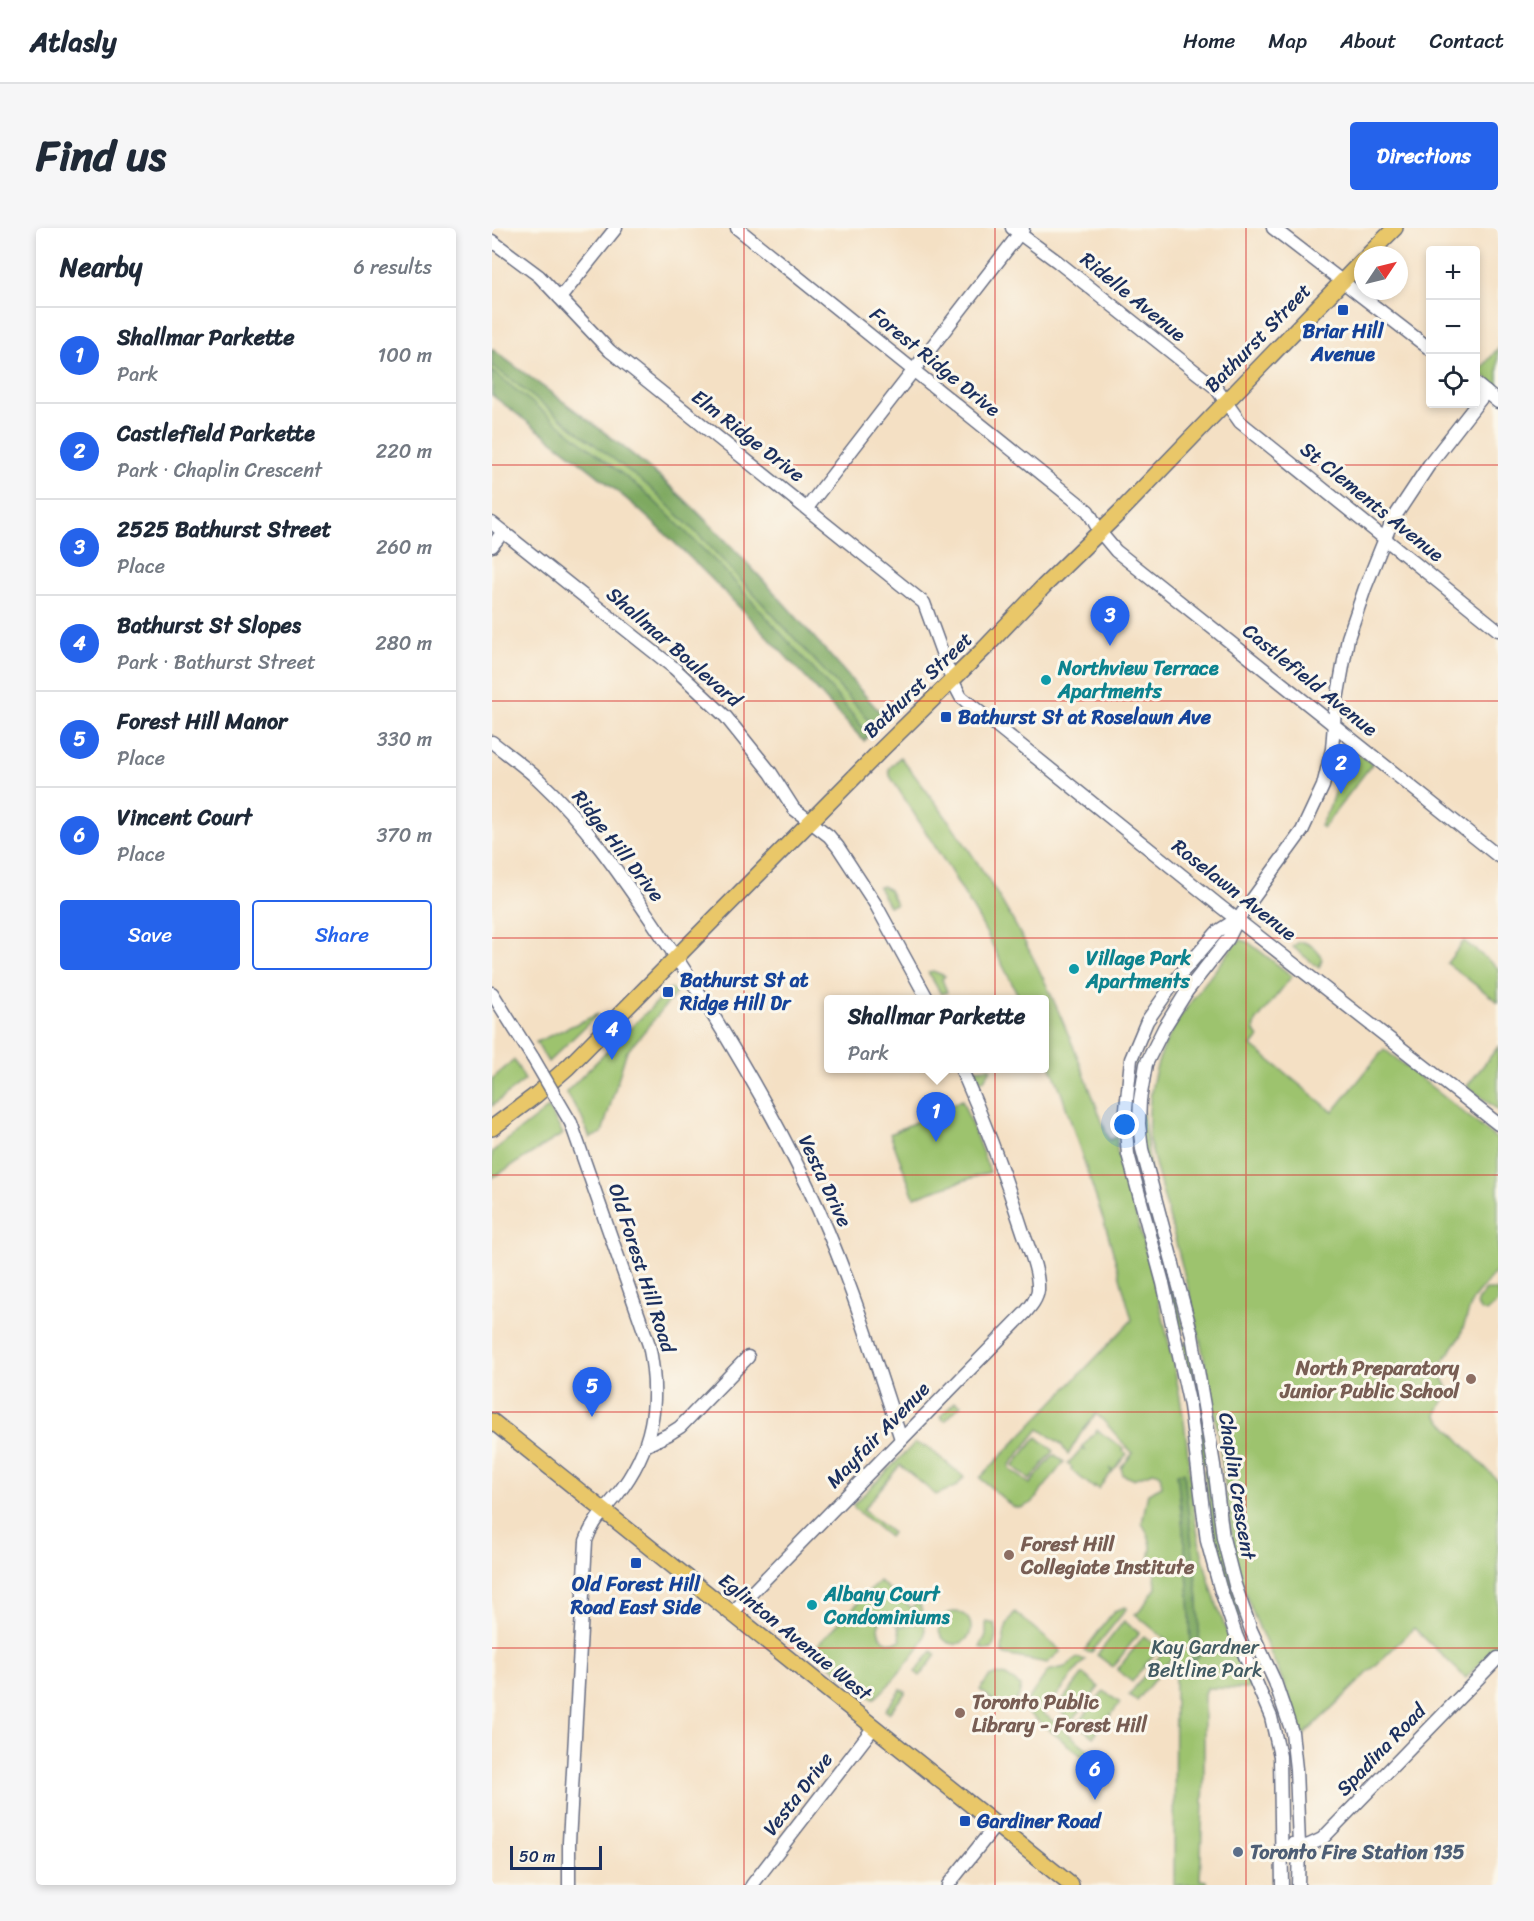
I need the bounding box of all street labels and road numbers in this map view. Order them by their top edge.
street label: Ridelle Avenue [1072,243,1194,351]
street label: Bathurst Street [1196,275,1320,401]
street label: Forest Ridge Drive [862,298,1009,426]
street label: Elm Ridge Drive [683,380,813,492]
street label: St Clements Avenue [1292,433,1452,572]
street label: Shallmar Boulevard [598,578,751,717]
street label: Castlefield Avenue [1234,614,1386,746]
street label: Bathurst Street [855,623,981,747]
street label: Ridge Hill Drive [563,782,673,910]
street label: Roselawn Avenue [1164,830,1305,951]
street label: Vesta Drive [788,1129,862,1233]
street label: Old Forest Hill Road [598,1179,686,1359]
street label: Mayfair Avenue [817,1373,939,1497]
street label: Chaplin Crescent [1208,1410,1266,1563]
street label: Eglinton Avenue West [710,1564,880,1711]
street label: Spadina Road [1327,1694,1436,1805]
street label: Vesta Drive [754,1744,842,1844]

